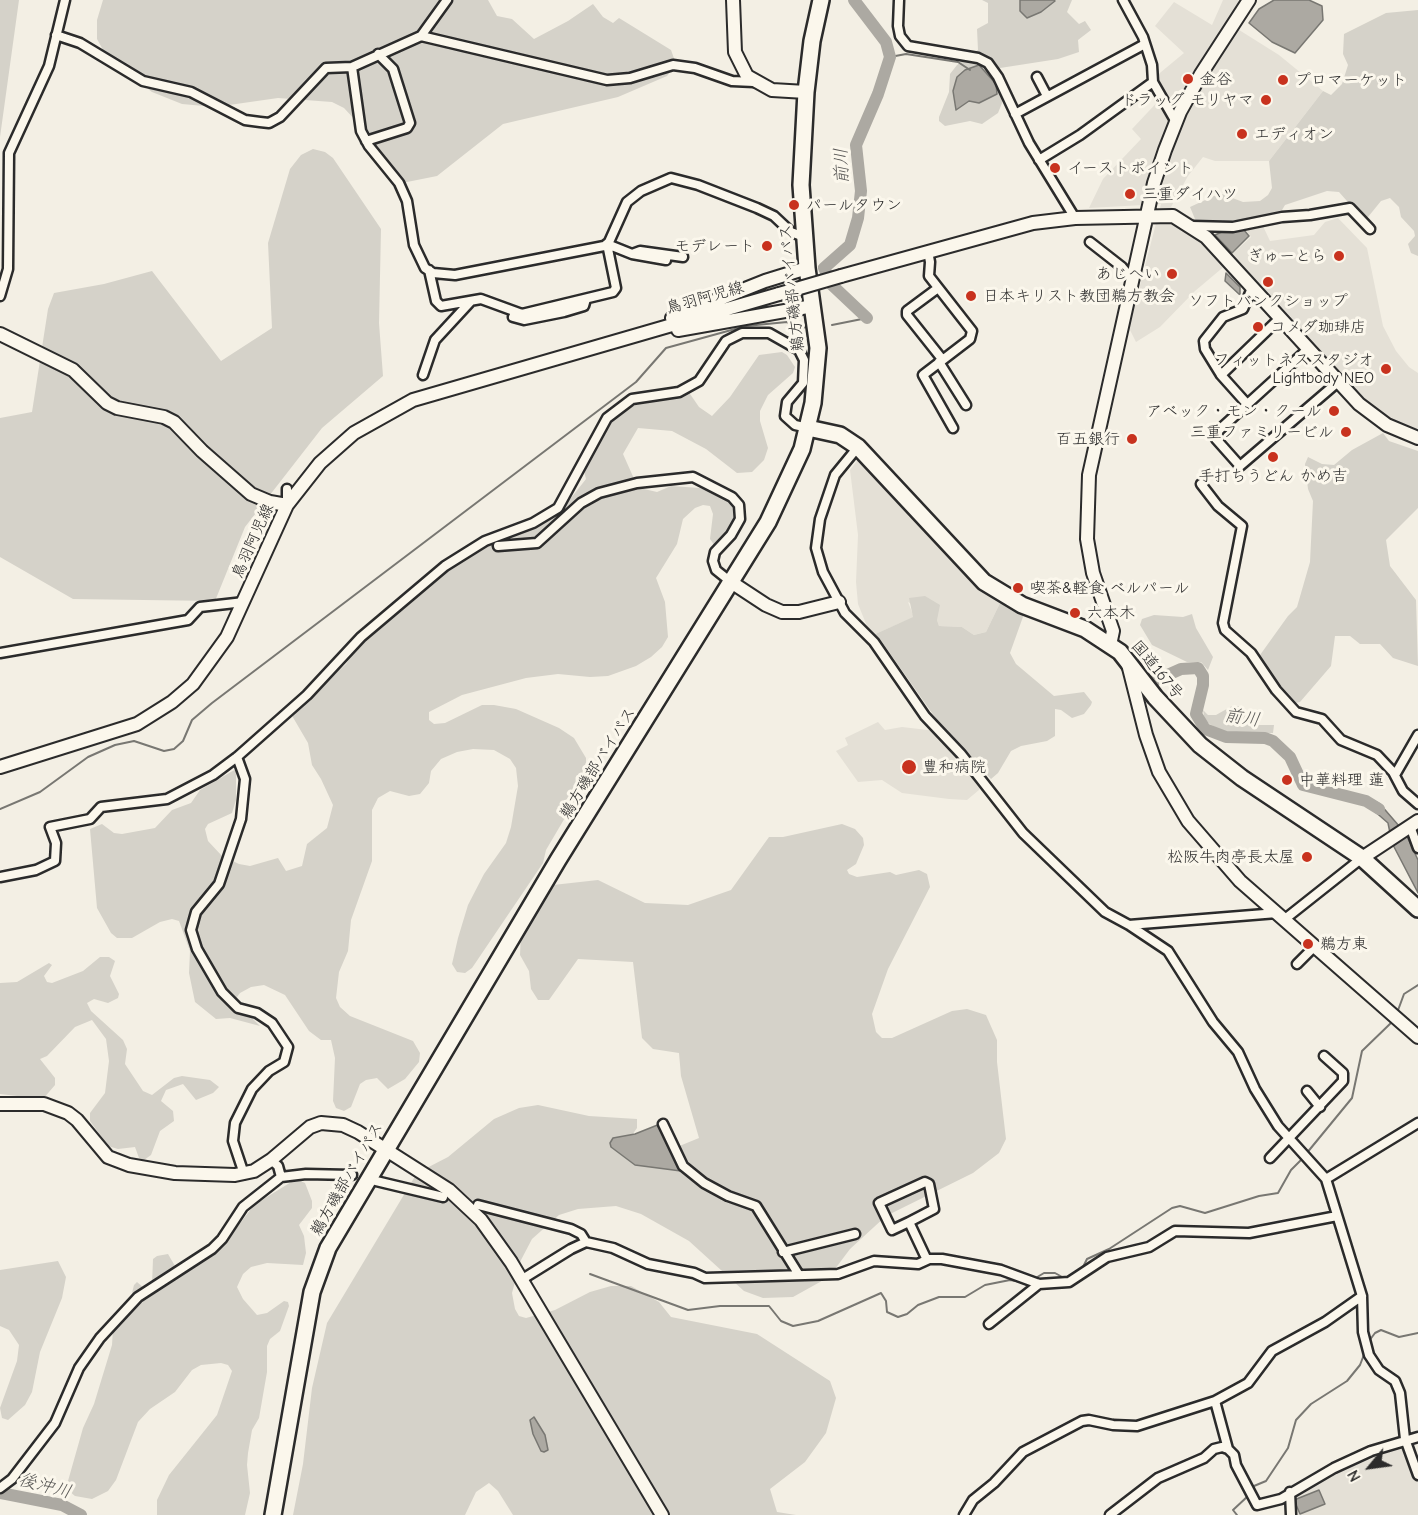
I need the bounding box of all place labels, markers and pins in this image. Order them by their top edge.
place label: 金谷 [1200,69,1232,89]
place label: プロマーケット [1295,70,1407,90]
marker: 金谷 [1181,72,1195,86]
marker: プロマーケット [1276,73,1290,87]
place label: ドラッグ モリヤマ [1121,90,1254,110]
marker: ドラッグ モリヤマ [1259,93,1273,107]
place label: エディオン [1254,124,1334,144]
marker: エディオン [1235,127,1249,141]
place label: イーストポイント [1067,158,1194,178]
marker: イーストポイント [1048,161,1062,175]
place label: 三重ダイハツ [1142,184,1238,204]
marker: 三重ダイハツ [1123,187,1137,201]
place label: パールタウン [806,195,902,215]
marker: パールタウン [787,198,801,212]
place label: モデレート [674,236,755,256]
marker: モデレート [760,239,774,253]
place label: ぎゅーとら [1247,246,1327,266]
marker: ぎゅーとら [1332,249,1346,263]
place label: あじへい [1096,264,1160,284]
marker: あじへい [1165,267,1179,281]
marker: ソフトバンクショップ [1261,275,1275,289]
place label: 日本キリスト教団鵜方教会 [983,286,1175,306]
marker: 日本キリスト教団鵜方教会 [964,289,978,303]
place label: ソフトバンクショップ [1188,291,1348,311]
place label: コメダ珈琲店 [1270,317,1366,337]
marker: コメダ珈琲店 [1251,320,1265,334]
place label: フィットネススタジオ Lightbody NEO [1214,350,1374,388]
marker: フィットネススタジオ Lightbody NEO [1379,362,1393,376]
place label: アベック・モン・クール [1146,401,1322,421]
marker: アベック・モン・クール [1327,404,1341,418]
place label: 三重ファミリービル [1190,422,1334,442]
marker: 三重ファミリービル [1339,425,1353,439]
place label: 百五銀行 [1056,429,1120,449]
marker: 百五銀行 [1125,432,1139,446]
marker: 手打ちうどん かめ吉 [1266,450,1280,464]
place label: 手打ちうどん かめ吉 [1198,466,1348,486]
place label: 喫茶&軽食 ベルパール [1030,578,1190,598]
marker: 喫茶&軽食 ベルパール [1011,581,1025,595]
place label: 六本木 [1087,603,1135,623]
marker: 六本木 [1068,606,1082,620]
place label: 豊和病院 [922,757,986,777]
marker: 豊和病院 [900,758,918,776]
place label: 中華料理 蓮 [1299,770,1384,790]
marker: 中華料理 蓮 [1280,773,1294,787]
place label: 松阪牛肉亭長太屋 [1167,847,1295,867]
marker: 松阪牛肉亭長太屋 [1300,850,1314,864]
place label: 鵜方東 [1320,934,1368,954]
marker: 鵜方東 [1301,937,1315,951]

